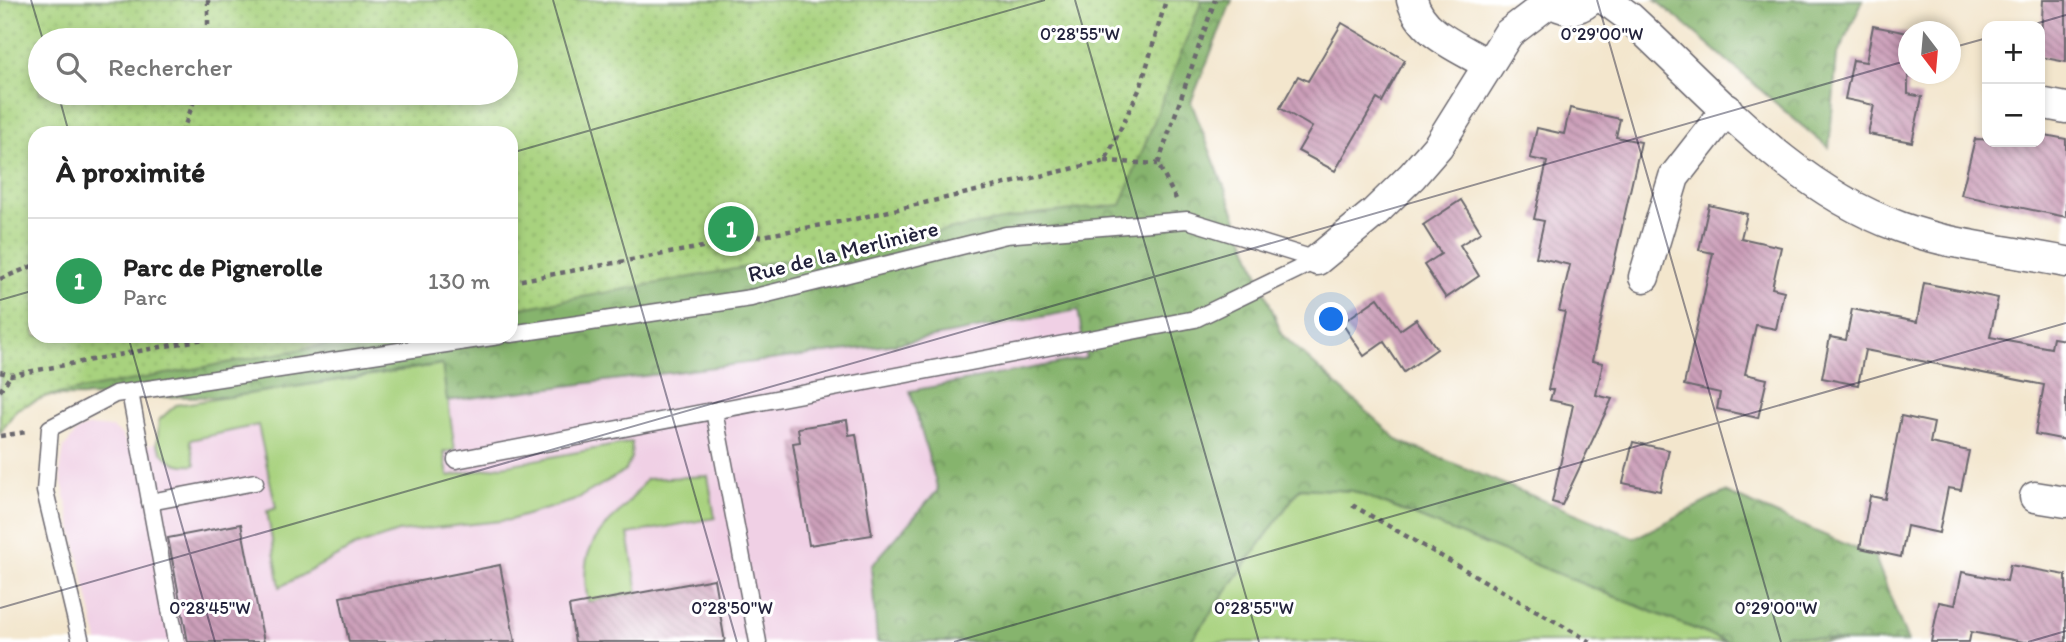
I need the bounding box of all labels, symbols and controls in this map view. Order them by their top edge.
north arrow [1898,21,1961,84]
map controls [1982,21,2045,147]
button: + [1982,21,2045,84]
text: 0°28'55"W [1040,23,1120,45]
text: 0°29'00"W [1561,23,1643,45]
search box [28,28,518,105]
icon: search [52,48,90,86]
text: Rechercher [108,51,232,83]
button: − [1982,84,2045,147]
text: À proximité [56,153,205,190]
pin: 1 [708,203,754,255]
street label: Rue de la Merlinière [745,214,941,288]
text: Parc de Pignerolle [123,251,323,283]
text: 1 [74,267,84,295]
text: 130 m [428,267,490,295]
text: Parc [123,283,167,311]
your location [1314,302,1348,336]
text: 0°28'45"W [169,597,251,619]
text: 0°28'50"W [691,597,773,619]
text: 0°28'55"W [1214,597,1294,619]
text: 0°29'00"W [1735,597,1817,619]

